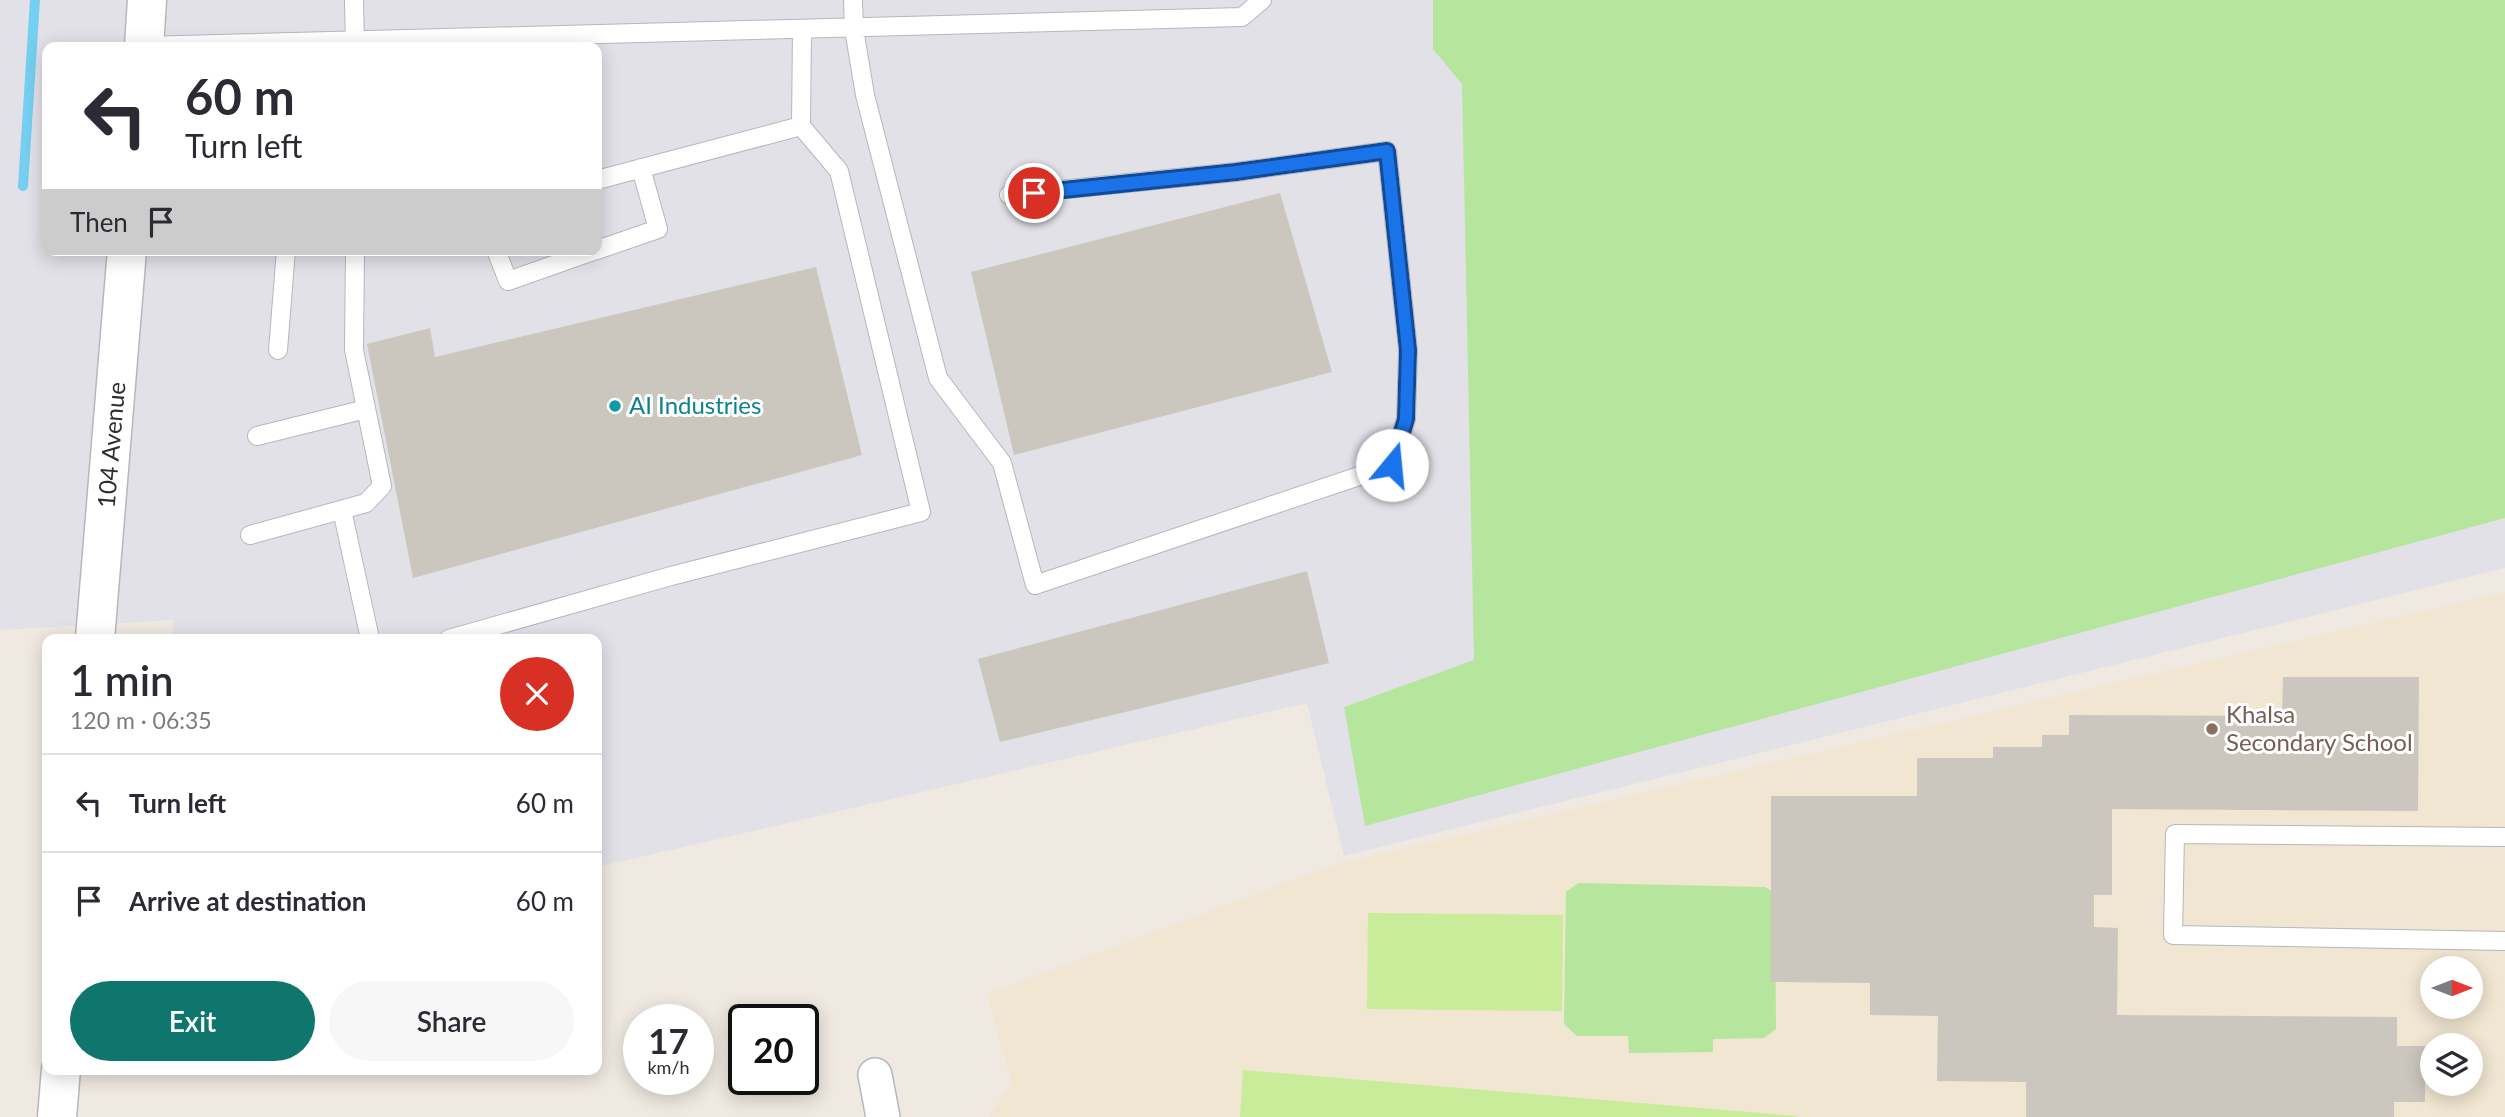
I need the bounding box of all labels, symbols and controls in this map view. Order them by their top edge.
text: 60 m [185,67,295,125]
icon: left [70,70,161,161]
text: Turn left [185,126,302,165]
pin [1004,163,1064,223]
icon: arrive [1015,174,1053,212]
icon: arrive [142,203,180,241]
text: Then [70,206,128,238]
street label: 104 Avenue [91,381,130,509]
place label: AI Industries [629,390,761,419]
marker: AI Industries [607,398,623,414]
position arrow [1355,428,1429,502]
text: 1 min [70,655,174,705]
button: close [500,657,574,731]
place label: Khalsa Secondary School [2226,699,2413,756]
text: 120 m · 06:35 [70,706,212,734]
marker: Khalsa Secondary School [2204,721,2220,737]
icon: left [70,784,108,822]
text: Turn left [129,787,226,819]
text: 60 m [516,787,574,819]
icon: arrive [70,882,108,920]
text: Arrive at destination [129,885,366,917]
text: 60 m [516,885,574,917]
north arrow [2420,956,2483,1018]
map controls [2420,956,2483,1096]
button: Exit [70,981,315,1061]
button: Share [329,981,574,1061]
speed limit sign: 20 [728,1004,819,1095]
text: 17 [648,1019,689,1061]
button: layers [2420,1033,2483,1096]
text: km/h [647,1056,690,1078]

